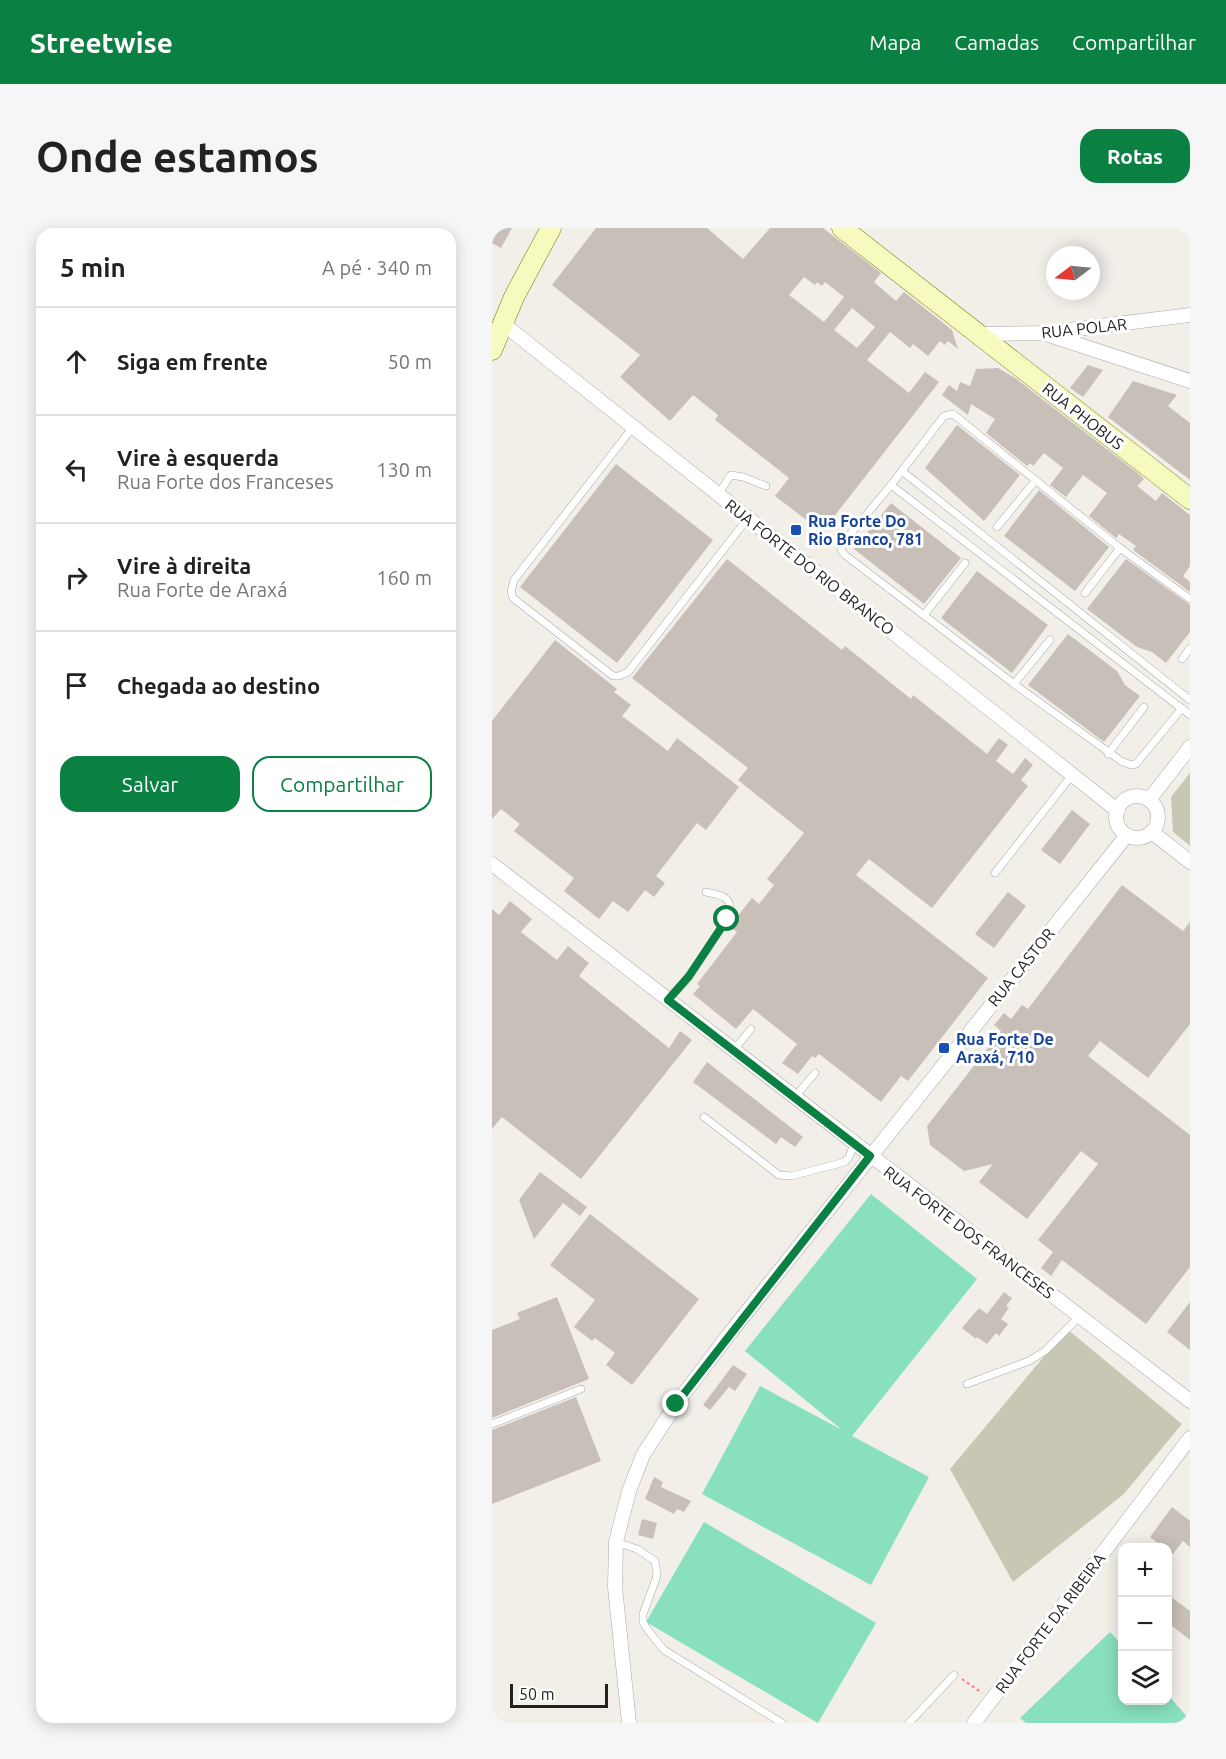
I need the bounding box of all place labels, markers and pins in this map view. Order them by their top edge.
place label: Rua Forte Do Rio Branco, 781 [808,512,923,548]
marker: Rua Forte Do Rio Branco, 781 [789,523,803,537]
place label: Rua Forte De Araxá, 710 [956,1030,1054,1066]
marker: Rua Forte De Araxá, 710 [937,1041,951,1055]

